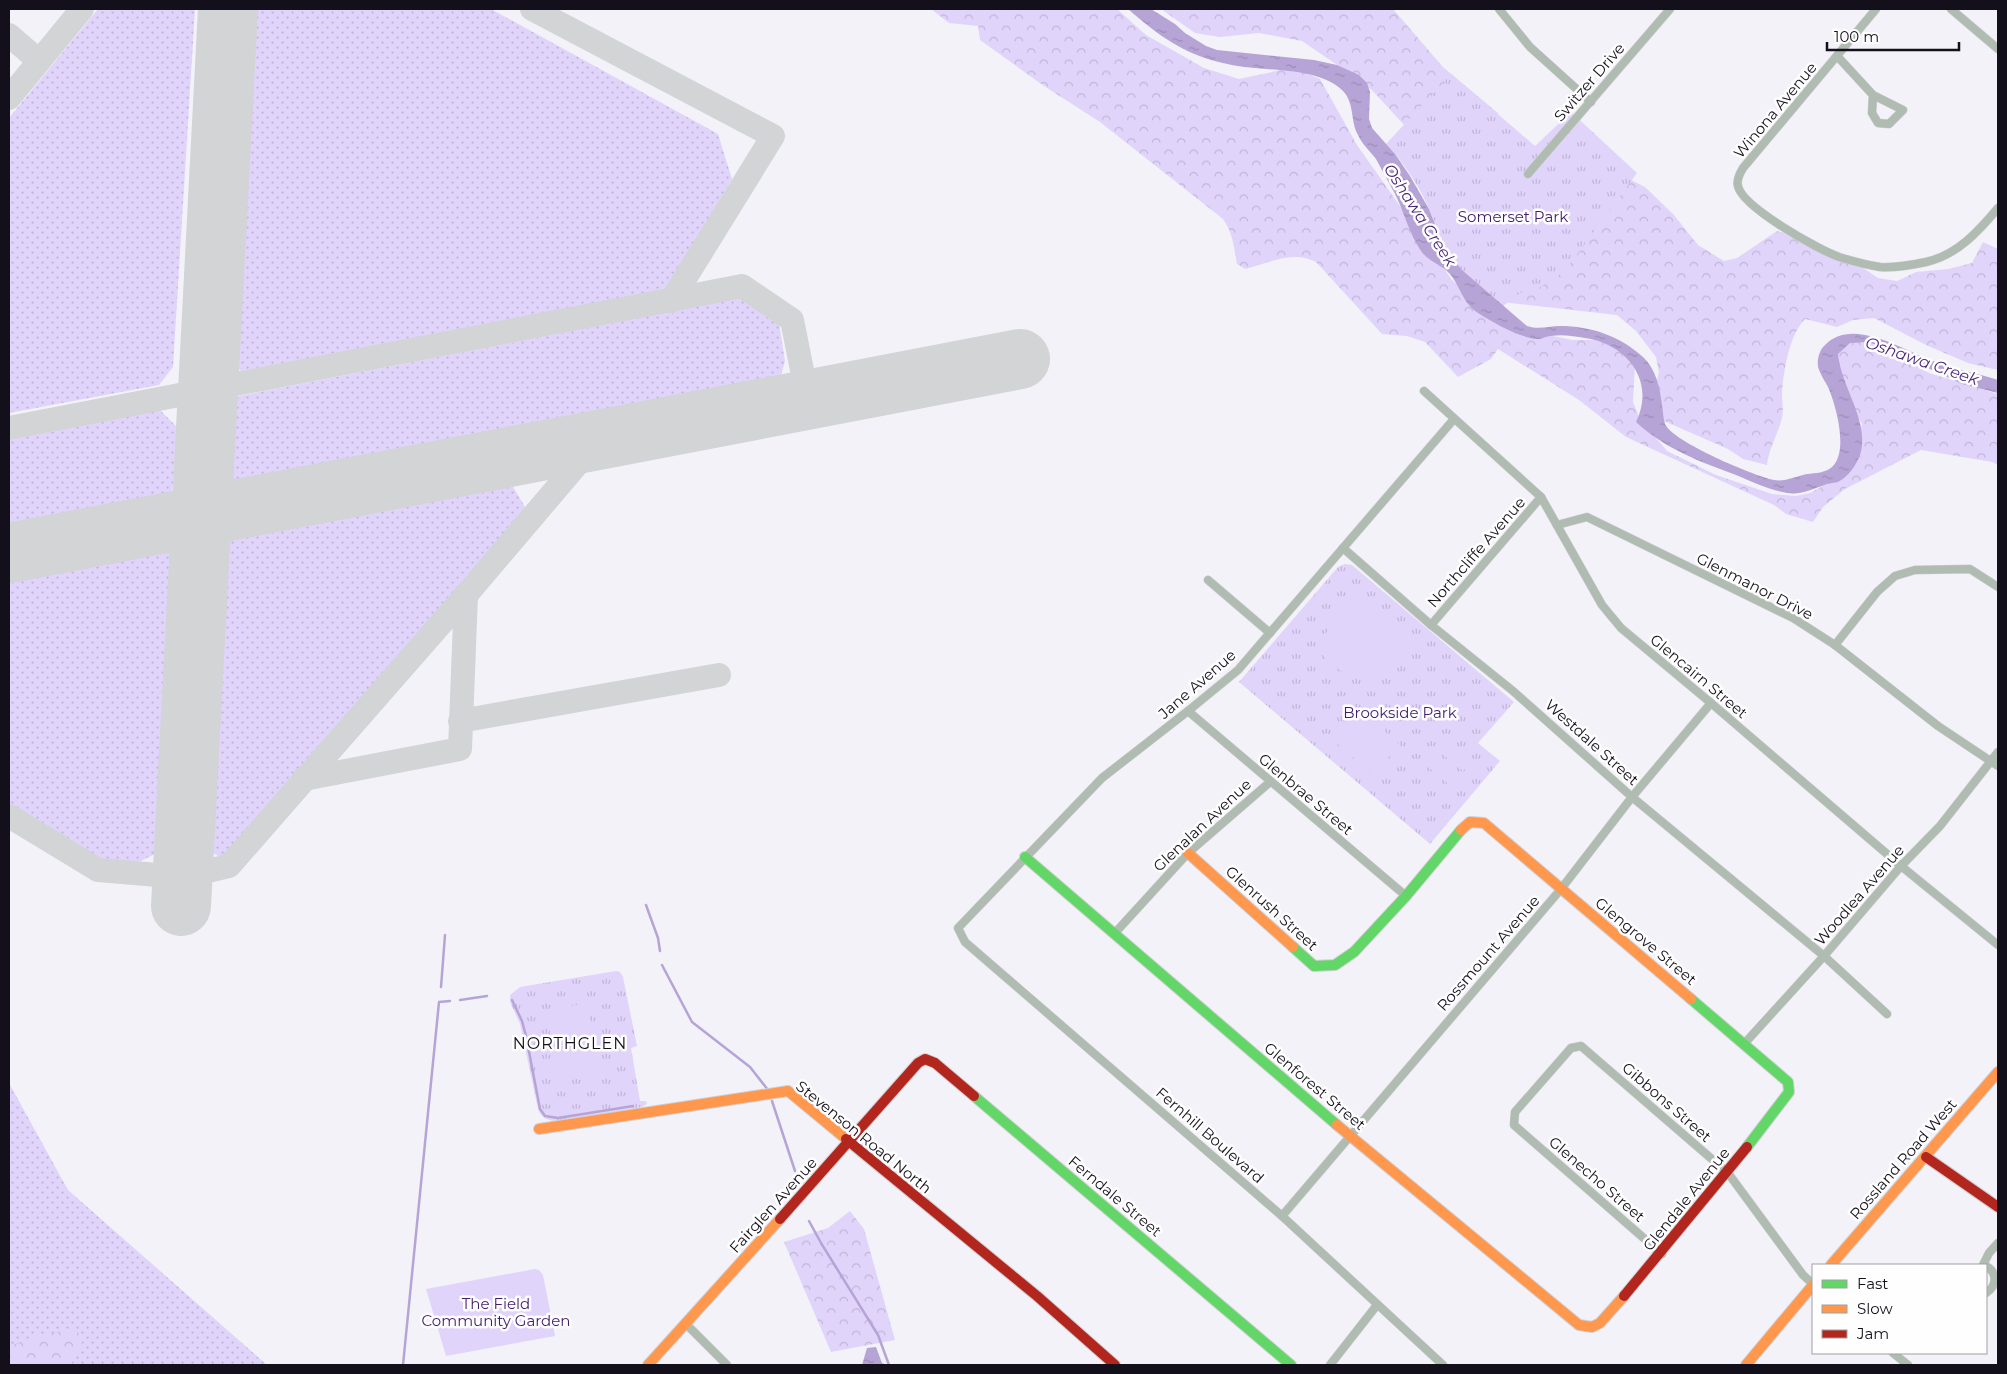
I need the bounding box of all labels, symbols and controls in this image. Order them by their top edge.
scale bar [1827,20,1960,52]
text: 100 m [1834,27,1879,46]
street label: Switzer Drive [1550,39,1628,125]
street label: Winona Avenue [1729,58,1821,162]
water label: Oshawa Creek [1380,160,1461,271]
park label: Somerset Park [1458,207,1568,226]
water label: Oshawa Creek [1863,333,1982,390]
street label: Northcliffe Avenue [1423,493,1529,611]
street label: Glenmanor Drive [1693,548,1817,624]
street label: Glencairn Street [1646,630,1752,722]
street label: Jane Avenue [1154,645,1239,723]
street label: Westdale Street [1541,695,1643,789]
park label: Brookside Park [1343,703,1457,722]
street label: Glenbrae Street [1255,749,1357,839]
street label: Glenalan Avenue [1149,775,1255,875]
street label: Woodlea Avenue [1810,841,1908,949]
street label: Glenrush Street [1222,862,1322,954]
street label: Rossmount Avenue [1433,891,1543,1015]
street label: Glengrove Street [1591,893,1701,989]
district label: NORTHGLEN [513,1034,627,1053]
street label: Glenforest Street [1260,1038,1370,1134]
street label: Gibbons Street [1618,1058,1716,1146]
street label: Stevenson Road North [792,1076,936,1198]
street label: Fernhill Boulevard [1152,1083,1268,1187]
street label: Rossland Road West [1845,1095,1961,1223]
street label: Glenecho Street [1545,1132,1649,1226]
street label: Glendale Avenue [1639,1143,1733,1255]
street label: Ferndale Street [1065,1152,1165,1240]
street label: Fairglen Avenue [725,1153,821,1257]
legend [1812,1264,1987,1354]
text: Fast [1857,1274,1888,1293]
park label: The Field Community Garden [422,1294,570,1330]
text: Slow [1857,1299,1893,1318]
text: Jam [1856,1324,1889,1343]

